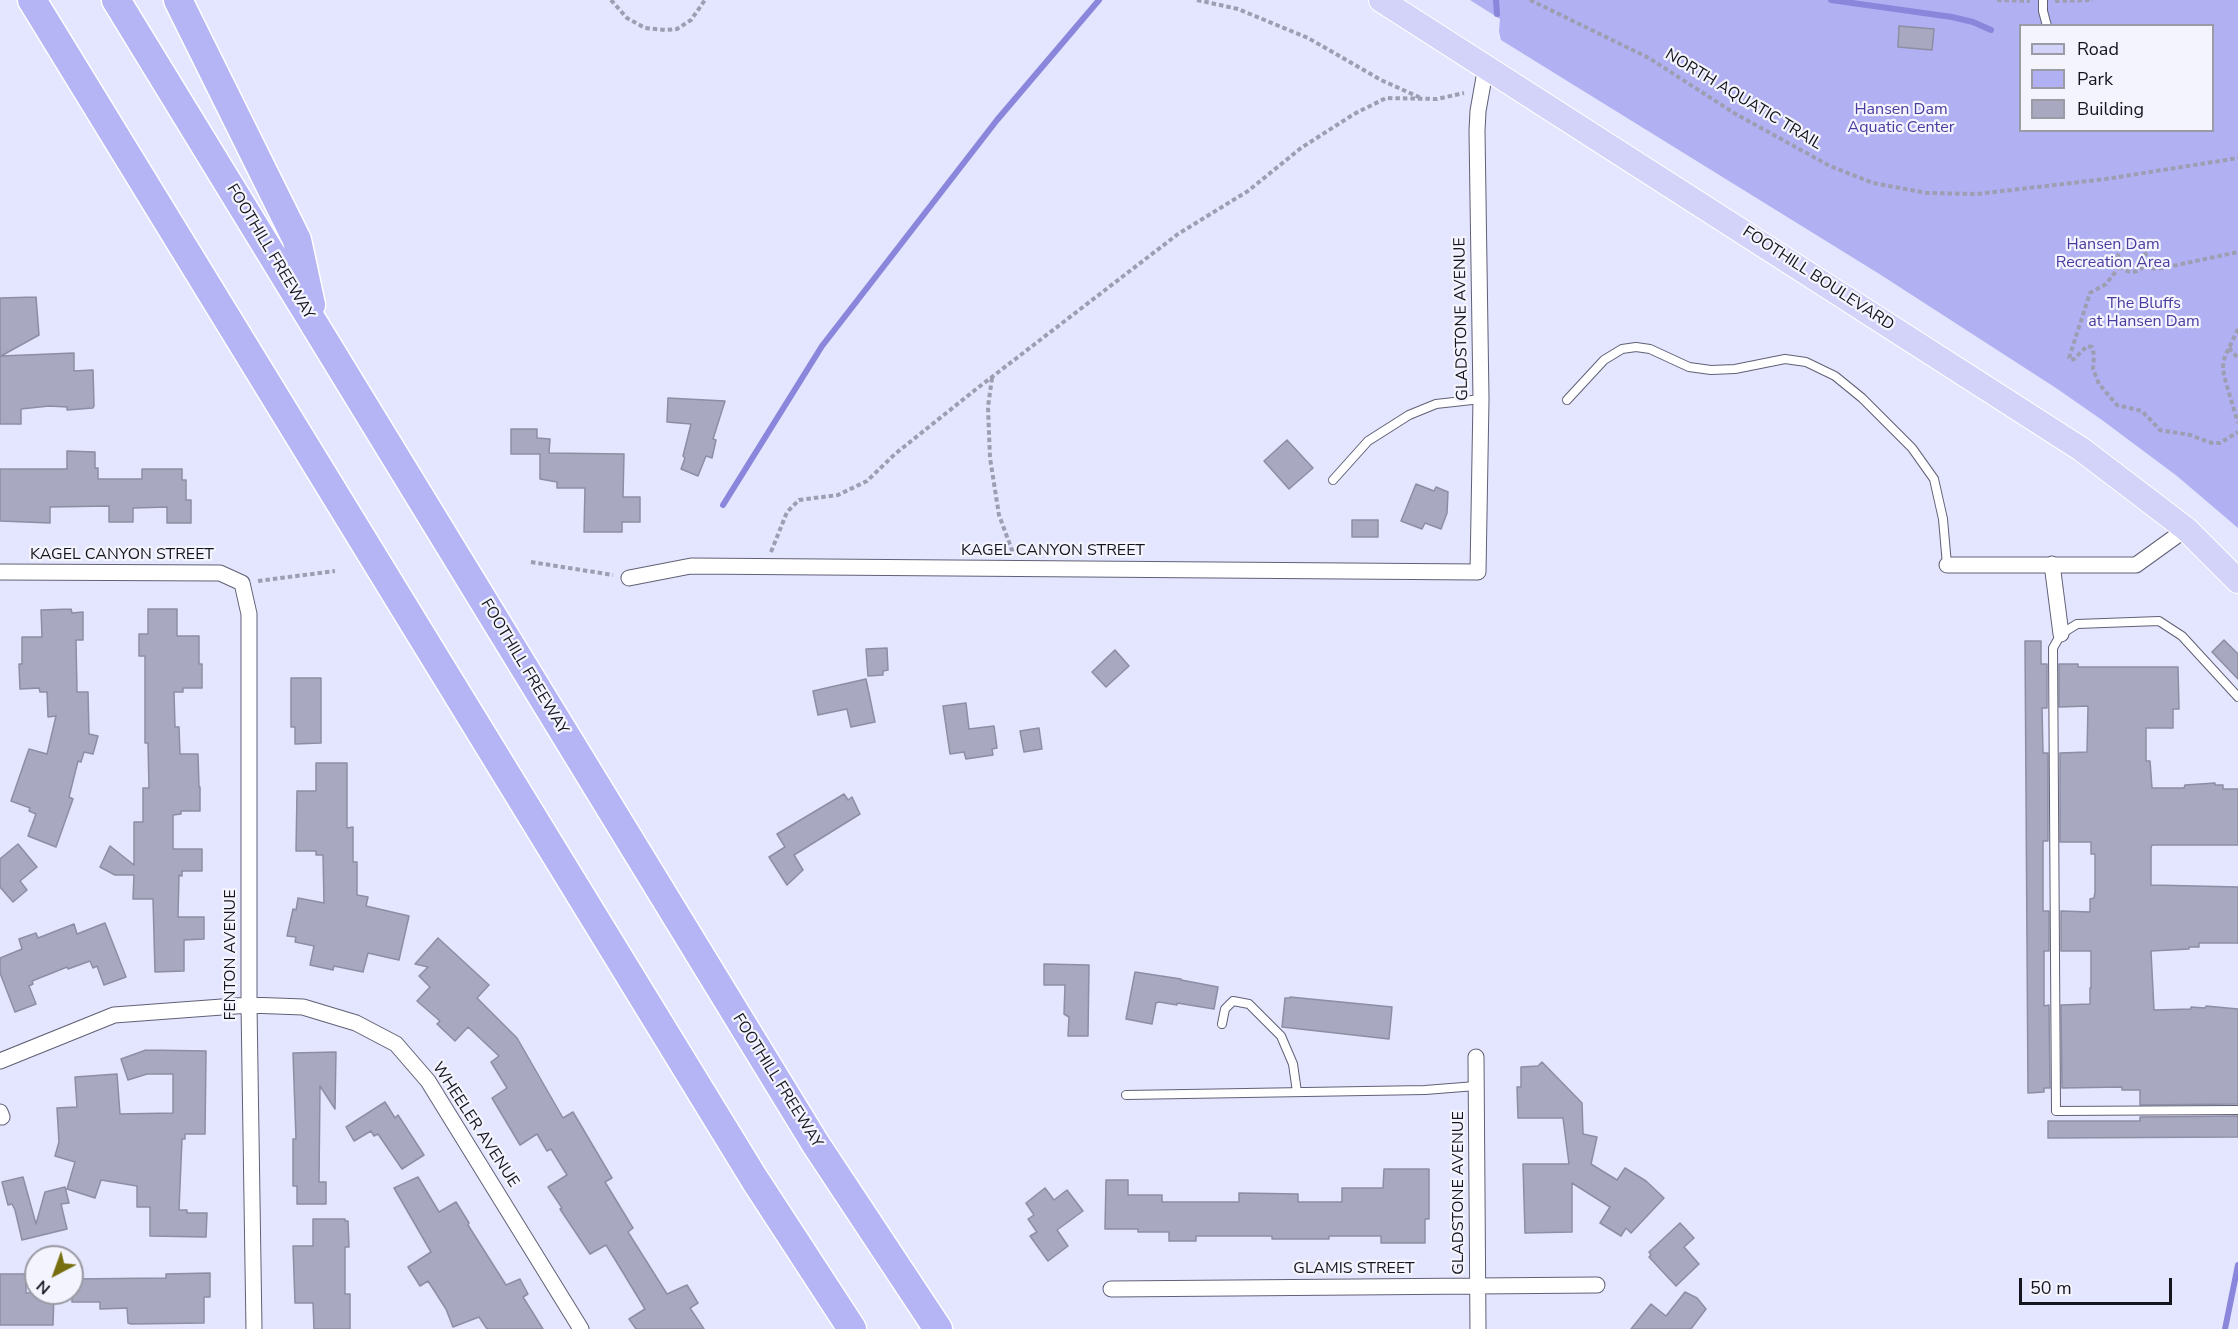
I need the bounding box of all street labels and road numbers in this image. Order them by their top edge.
street label: NORTH AQUATIC TRAIL [1661,46,1825,154]
street label: FOOTHILL FREEWAY [222,181,318,323]
street label: FOOTHILL BOULEVARD [1739,223,1897,335]
street label: GLADSTONE AVENUE [1451,237,1473,401]
street label: KAGEL CANYON STREET [961,541,1145,561]
street label: KAGEL CANYON STREET [30,545,214,565]
street label: FOOTHILL FREEWAY [476,596,572,738]
street label: FENTON AVENUE [221,889,241,1021]
street label: FOOTHILL FREEWAY [728,1010,826,1152]
street label: WHEELER AVENUE [427,1059,523,1191]
street label: GLADSTONE AVENUE [1449,1111,1469,1275]
street label: GLAMIS STREET [1293,1259,1415,1279]

